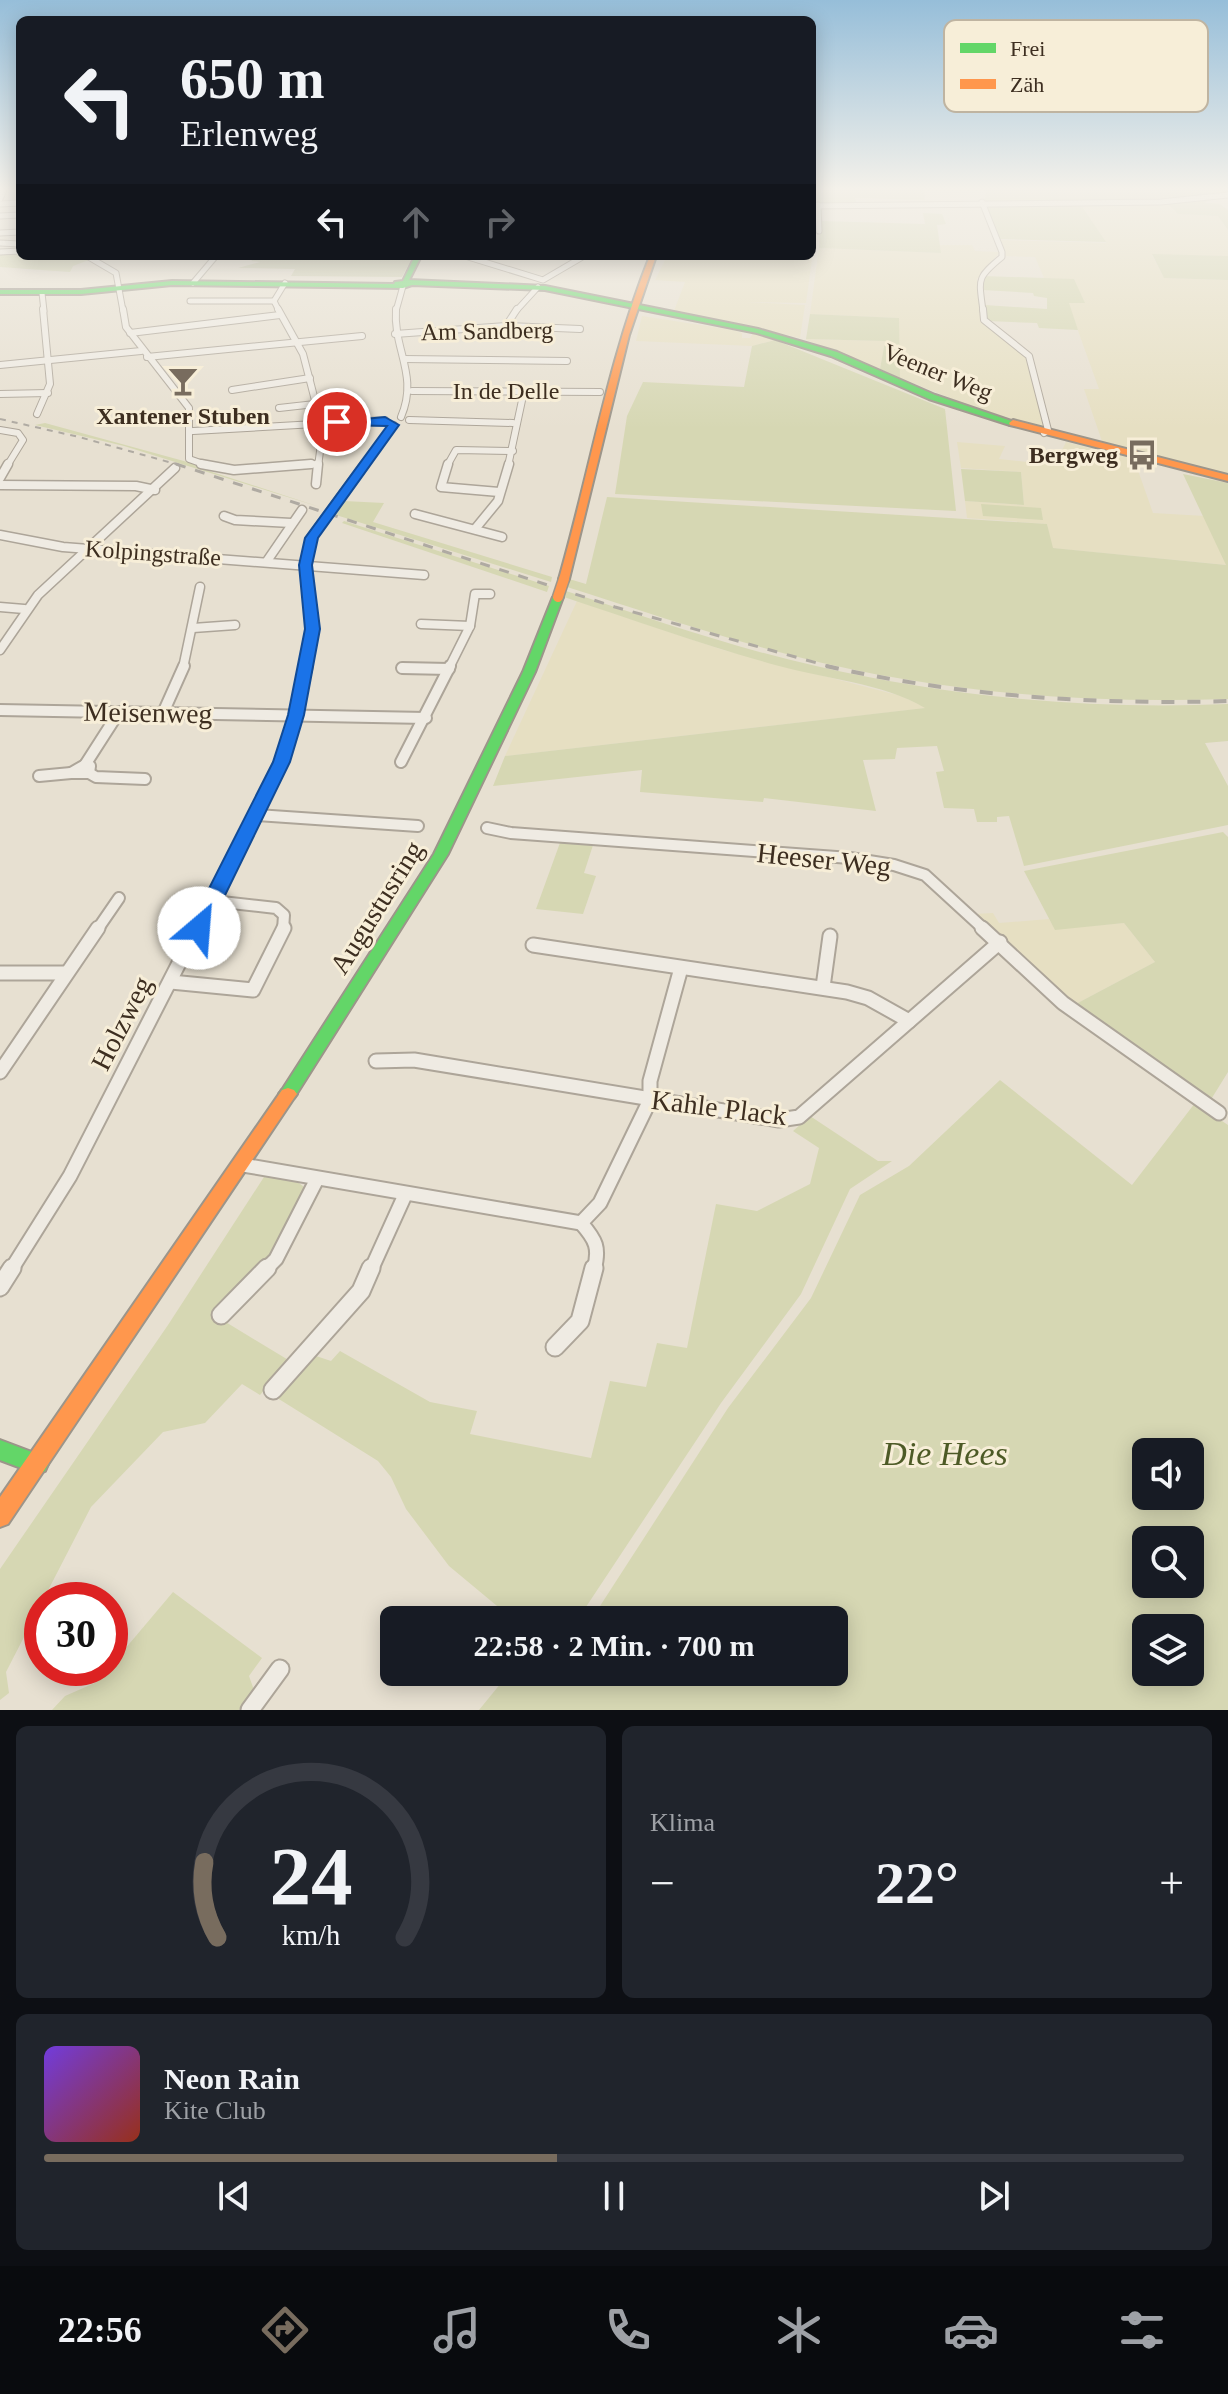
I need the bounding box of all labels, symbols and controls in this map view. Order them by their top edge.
legend [944,20,1208,112]
text: Frei [1010,36,1045,61]
icon: left [48,48,152,152]
text: 650 m [180,48,325,110]
text: Zäh [1010,72,1044,97]
text: Erlenweg [180,114,318,154]
icon: left [310,200,354,244]
icon: ahead [394,200,438,244]
icon: right [478,200,522,244]
street label: Am Sandberg [421,317,553,345]
street label: Veener Weg [880,338,996,406]
bar icon: Xantener Stuben [166,364,200,398]
street label: In de Delle [453,378,559,404]
pin [303,388,371,456]
icon: arrive [315,400,359,444]
place label: Xantener Stuben [96,403,270,429]
bus stop icon: Bergweg [1125,438,1159,472]
place label: Bergweg [1029,442,1118,468]
street label: Kolpingstraße [84,535,222,571]
street label: Meisenweg [83,696,213,729]
street label: Augustusring [323,835,430,979]
street label: Heeser Weg [755,837,893,882]
position arrow [157,886,241,970]
street label: Holzweg [85,971,158,1075]
street label: Kahle Plack [650,1084,788,1131]
park label: Die Hees [881,1435,1008,1472]
map controls [1132,1438,1204,1686]
button: sound [1132,1438,1204,1510]
button: search [1132,1526,1204,1598]
speed limit sign: 30 [24,1582,128,1686]
button: layers [1132,1614,1204,1686]
text: 22:58 · 2 Min. · 700 m [474,1629,754,1662]
text: Klima [650,1808,715,1837]
text: 24 [269,1830,353,1922]
text: 22° [875,1850,959,1916]
text: − [650,1859,675,1908]
text: + [1159,1859,1184,1908]
text: km/h [282,1920,340,1951]
text: Neon Rain [164,2062,300,2095]
text: Kite Club [164,2096,266,2125]
icon: previous [212,2174,256,2218]
icon: pause [592,2174,636,2218]
icon: next [972,2174,1016,2218]
icon: directions [257,2302,313,2358]
icon: music [429,2302,485,2358]
icon: phone [600,2302,656,2358]
icon: climate [771,2302,827,2358]
icon: car [943,2302,999,2358]
icon: filters [1114,2302,1170,2358]
text: 22:56 [58,2310,142,2350]

